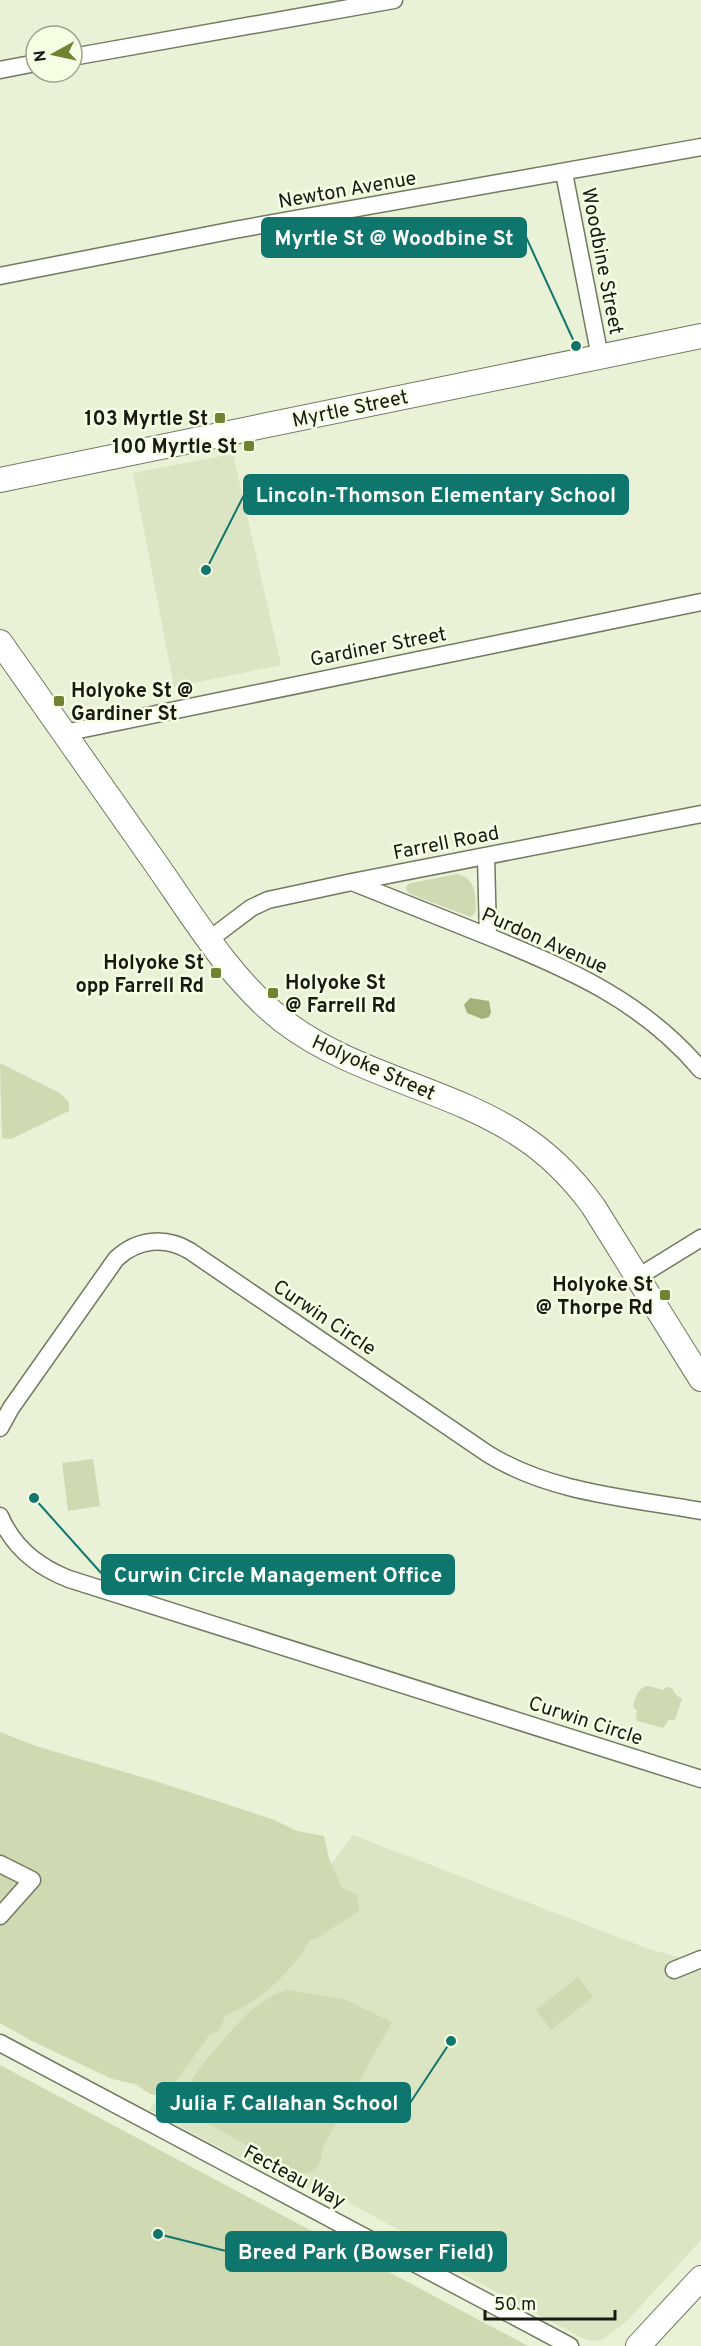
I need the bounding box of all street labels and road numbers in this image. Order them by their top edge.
street label: Newton Avenue [276,166,418,216]
street label: Woodbine Street [574,186,628,337]
street label: Myrtle Street [290,385,411,435]
street label: Gardiner Street [308,622,449,674]
street label: Farrell Road [391,821,502,867]
street label: Purdon Avenue [477,902,611,981]
street label: Holyoke Street [307,1030,439,1108]
street label: Curwin Circle [267,1275,380,1363]
street label: Curwin Circle [525,1691,646,1753]
street label: Fecteau Way [238,2140,350,2216]

